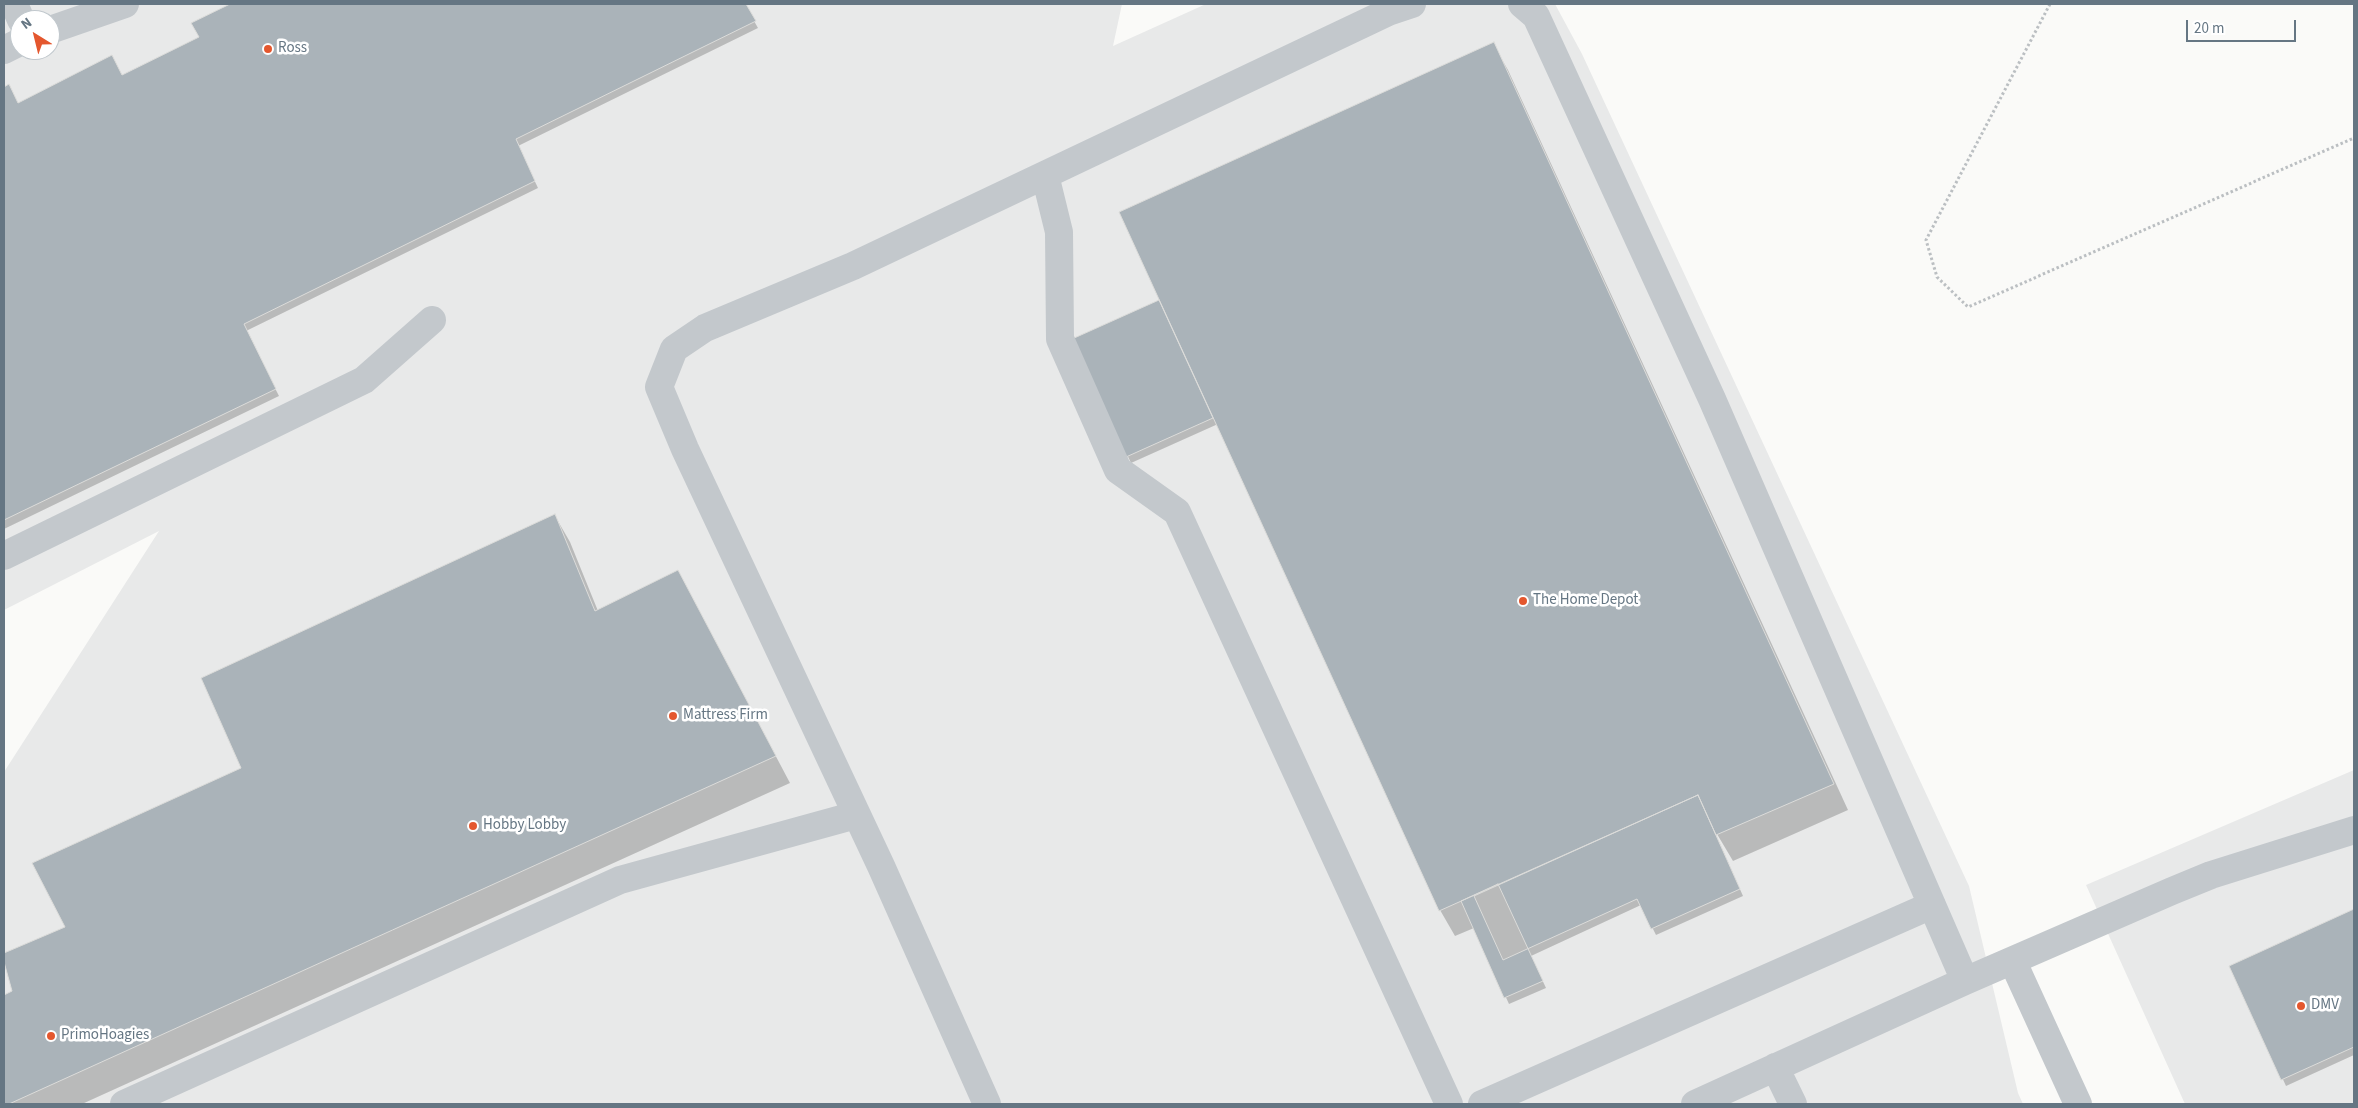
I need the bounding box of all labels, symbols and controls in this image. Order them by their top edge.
north arrow [10,10,60,60]
scale bar [2188,10,2298,42]
text: N [17,13,36,35]
text: 20 m [2194,18,2224,39]
place label: Ross [278,40,307,58]
marker: Ross [262,43,274,55]
place label: The Home Depot [1533,592,1638,610]
marker: The Home Depot [1517,595,1529,607]
place label: Mattress Firm [683,707,768,725]
marker: Mattress Firm [667,710,679,722]
place label: Hobby Lobby [483,817,566,835]
marker: Hobby Lobby [467,820,479,832]
place label: DMV [2311,997,2339,1015]
marker: DMV [2295,1000,2307,1012]
place label: PrimoHoagies [61,1027,149,1045]
marker: PrimoHoagies [45,1030,57,1042]

